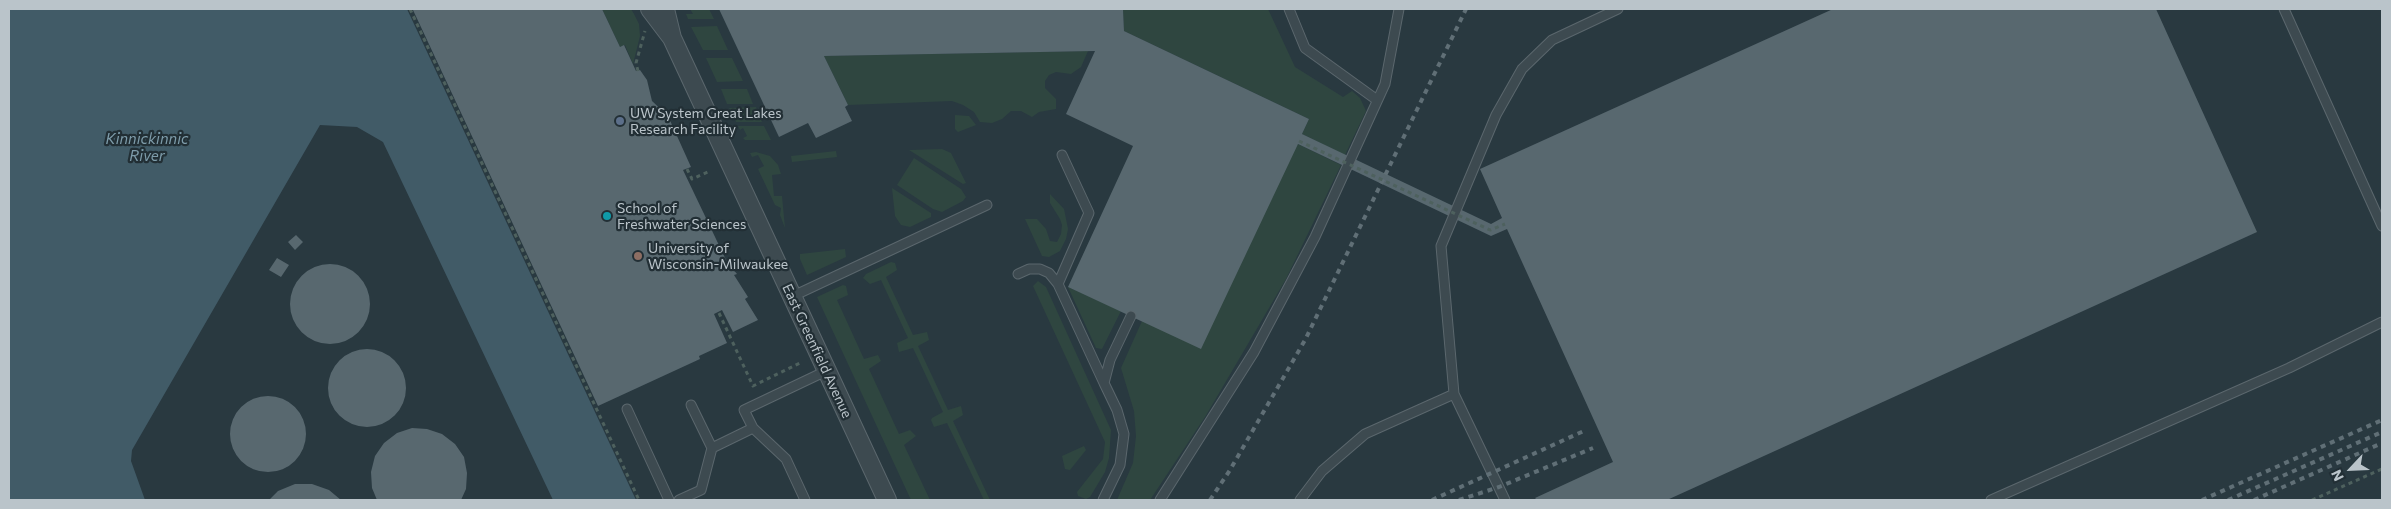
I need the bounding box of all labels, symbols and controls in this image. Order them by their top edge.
place label: UW System Great Lakes Research Facility [630,105,782,138]
marker: UW System Great Lakes Research Facility [614,115,626,127]
water label: Kinnickinnic River [106,130,188,165]
place label: School of Freshwater Sciences [617,200,746,232]
marker: School of Freshwater Sciences [601,210,613,222]
place label: University of Wisconsin-Milwaukee [648,240,788,272]
marker: University of Wisconsin-Milwaukee [632,250,644,262]
street label: East Greenfield Avenue [778,281,856,421]
north arrow [2326,444,2376,494]
text: N [2327,467,2347,484]

